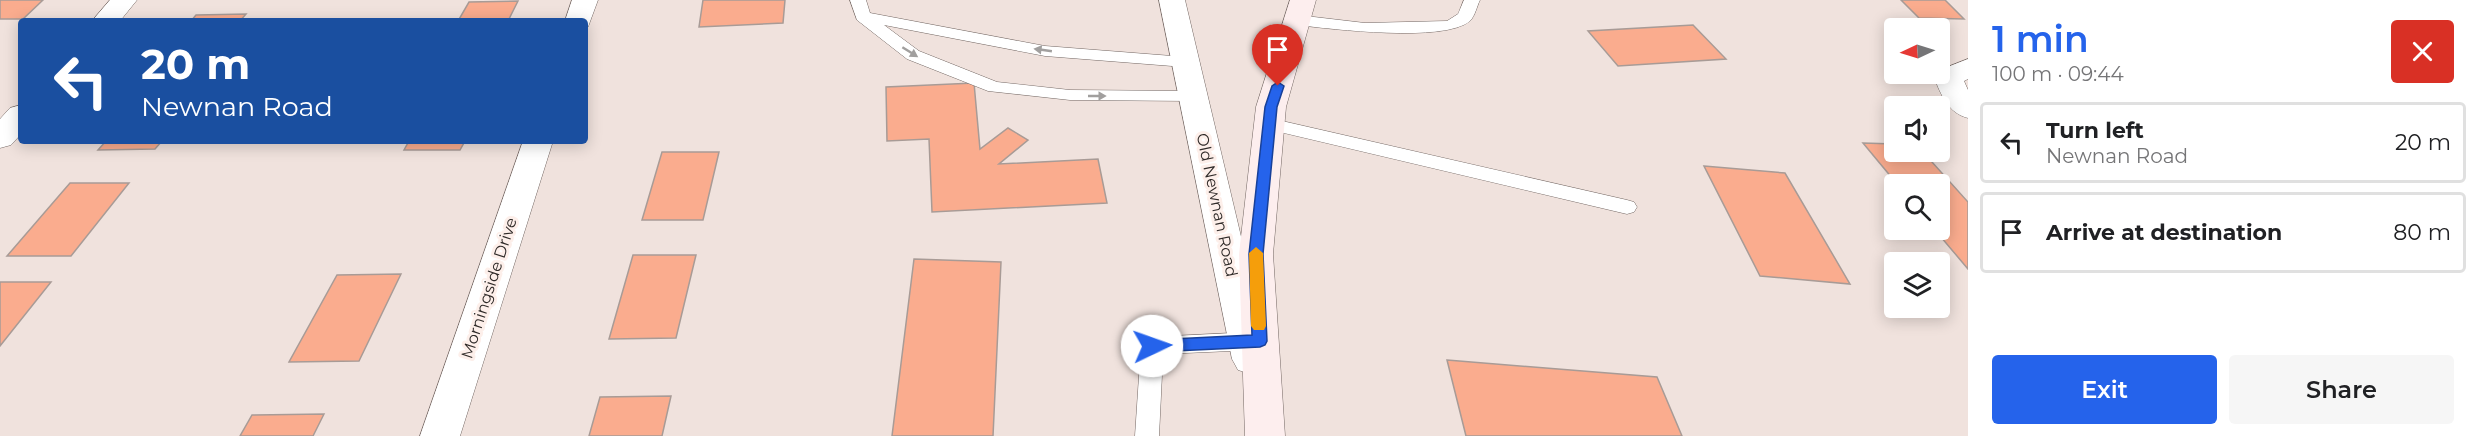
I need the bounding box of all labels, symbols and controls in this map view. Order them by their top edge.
text: 1 min [1992,17,2089,61]
north arrow [1884,18,1950,84]
map controls [1884,18,1950,318]
button: close [2391,20,2454,83]
pin [1252,24,1303,86]
icon: arrive [1261,33,1294,66]
text: 20 m [141,38,250,90]
icon: left [42,42,120,120]
one-way arrow [1034,45,1053,54]
one-way arrow [902,46,918,57]
text: 100 m · 09:44 [1992,62,2124,86]
text: Newnan Road [141,90,333,123]
one-way arrow [1087,91,1106,101]
button: sound [1884,96,1950,162]
text: Turn left [2046,117,2144,144]
icon: left [1995,126,2028,159]
text: 20 m [2395,129,2451,156]
street label: Old Newnan Road [1192,131,1242,279]
text: Newnan Road [2046,144,2188,168]
button: search [1884,174,1950,240]
street label: Morningside Drive [457,215,521,361]
icon: arrive [1995,216,2028,249]
text: Arrive at destination [2046,219,2282,246]
text: 80 m [2393,219,2451,246]
button: layers [1884,252,1950,318]
position arrow [1120,314,1184,378]
button: Exit [1992,355,2217,424]
button: Share [2229,355,2454,424]

